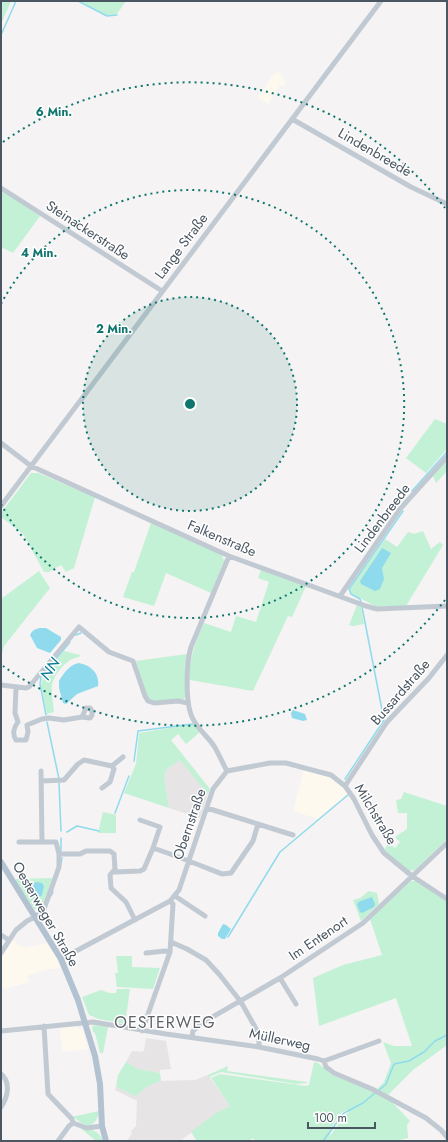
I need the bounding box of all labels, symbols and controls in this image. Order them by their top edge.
text: 6 Min. [36,103,72,121]
street label: Lindenbreede [334,123,416,181]
street label: Steinackerstraße [42,195,134,265]
street label: Lange Straße [150,209,212,283]
text: 4 Min. [21,244,58,262]
text: 2 Min. [96,320,132,338]
centre of rings [183,397,197,411]
street label: Lindenbreede [349,479,415,557]
street label: Falkenstraße [185,515,259,561]
water label: NN [35,653,66,684]
street label: Bussardstraße [366,655,434,729]
street label: Milchstraße [350,780,402,848]
street label: Obernstraße [167,786,211,862]
street label: Oesterweger Straße [8,858,84,970]
street label: Im Entenort [284,911,352,965]
district label: OESTERWEG [114,1011,216,1034]
street label: Müllerweg [248,1023,312,1055]
scale bar [308,1104,375,1130]
text: 100 m [314,1109,347,1127]

